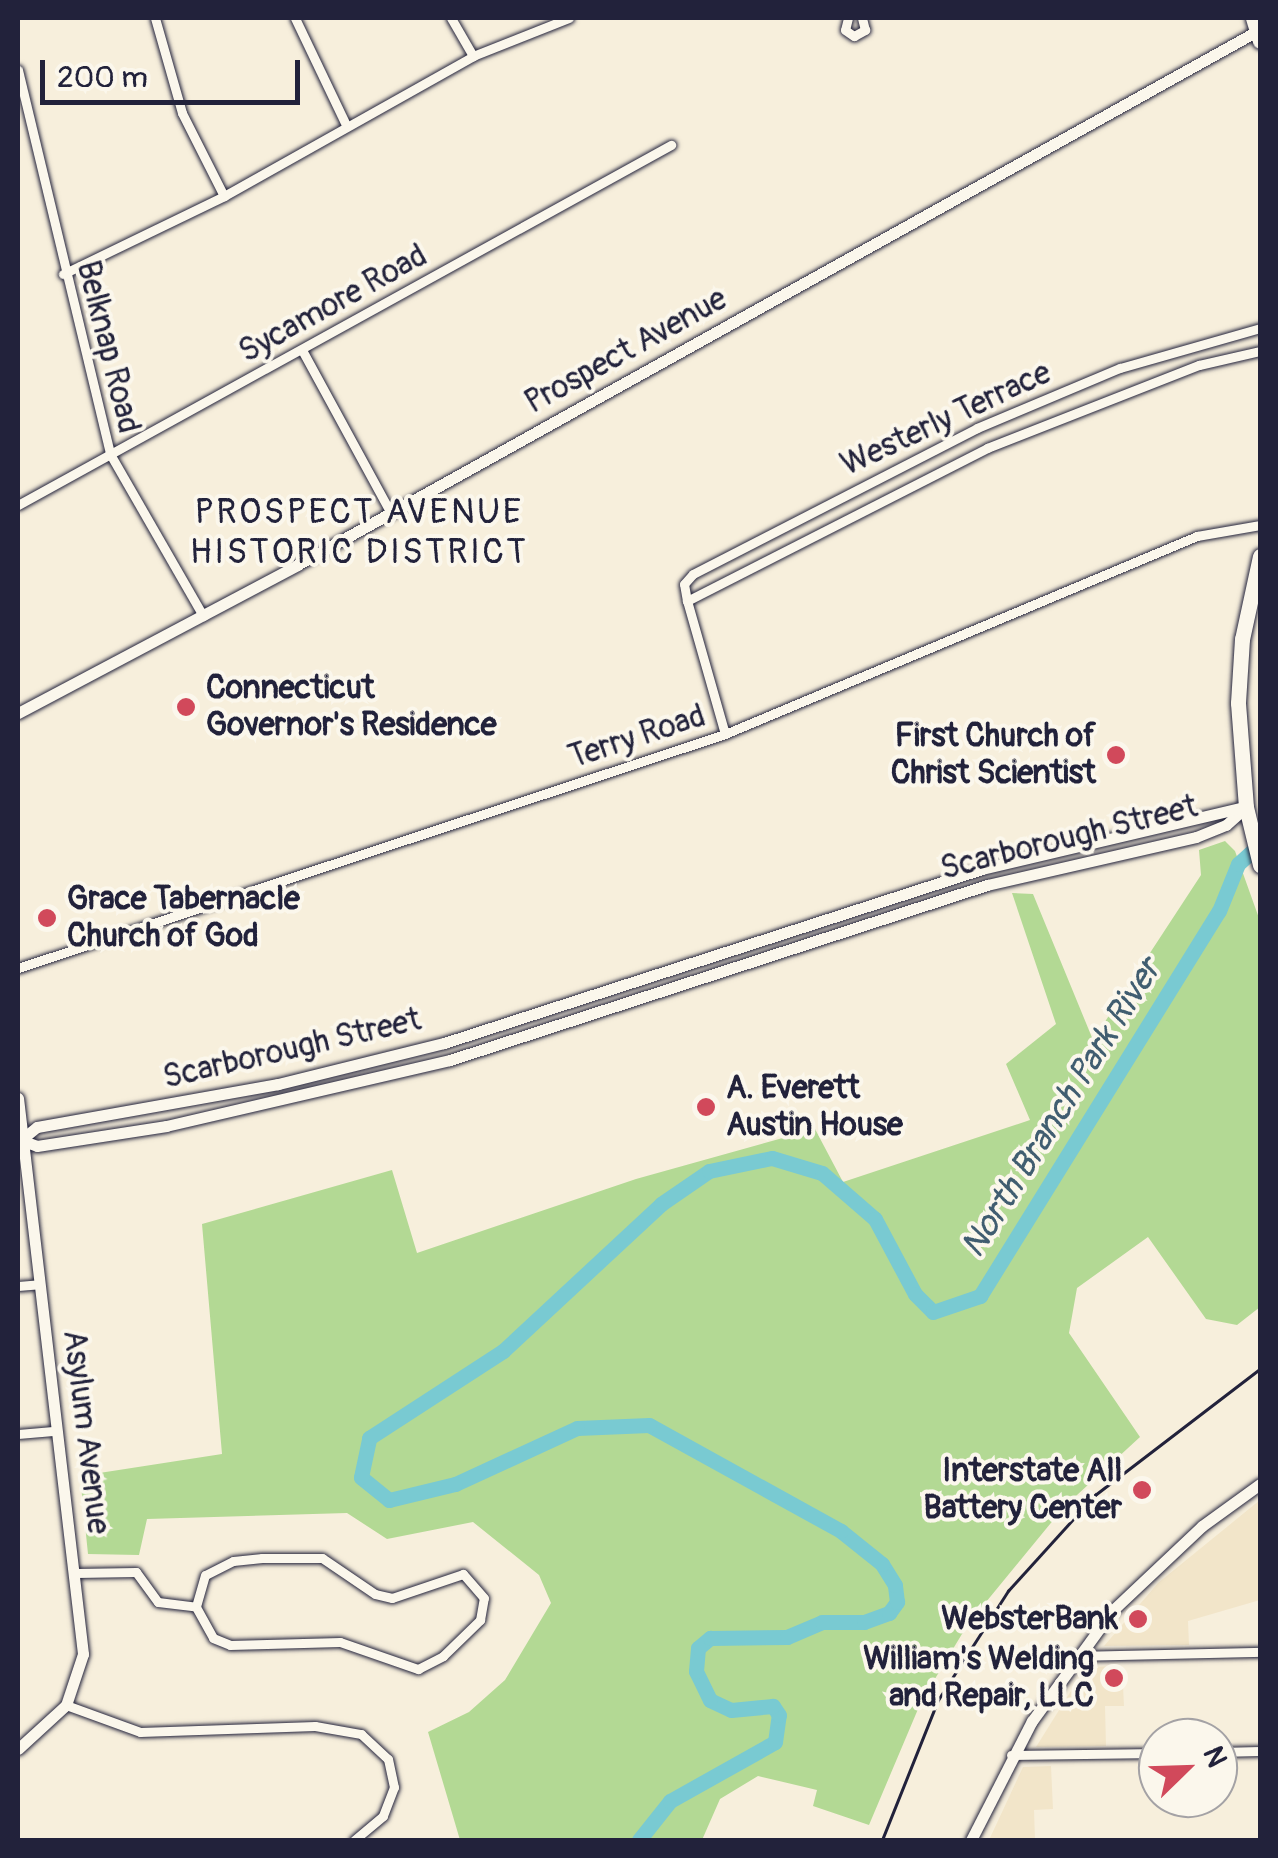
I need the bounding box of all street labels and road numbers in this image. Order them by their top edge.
street label: Sycamore Road [232,237,434,371]
street label: Belknap Road [68,257,148,437]
street label: Prospect Avenue [518,280,734,422]
street label: Westerly Terrace [835,354,1057,484]
street label: Terry Road [564,697,710,777]
street label: Scarborough Street [937,788,1201,888]
street label: Scarborough Street [159,1001,425,1097]
street label: Asylum Avenue [54,1328,118,1536]

